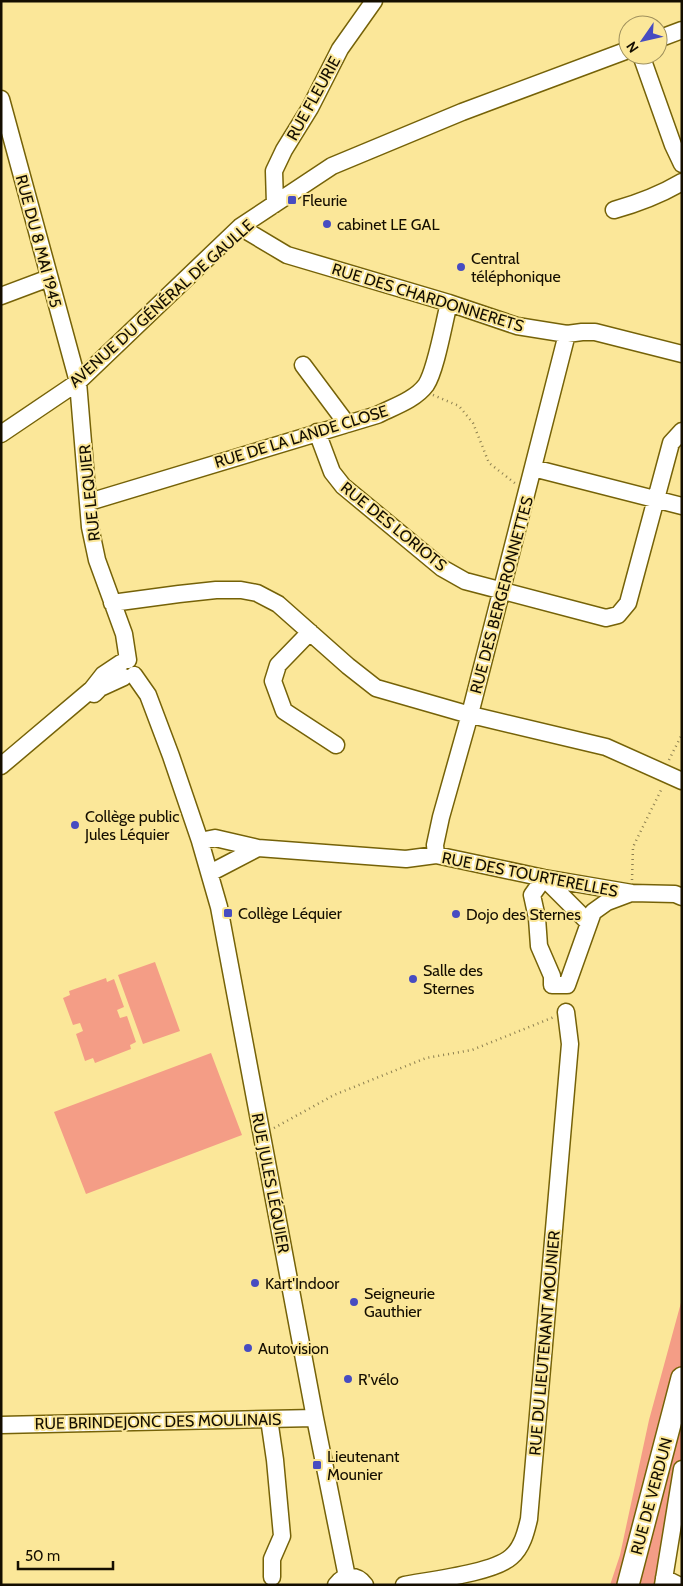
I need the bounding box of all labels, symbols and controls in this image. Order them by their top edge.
north arrow [618,15,668,65]
text: N [622,38,642,56]
street label: RUE FLEURIE [283,53,344,144]
street label: RUE DU 8 MAI 1945 [12,173,65,310]
place label: Fleurie [302,191,347,210]
marker: Fleurie [286,194,298,206]
street label: AVENUE DU GÉNÉRAL DE GAULLE [65,215,258,391]
place label: cabinet LE GAL [337,215,439,234]
marker: cabinet LE GAL [321,218,333,230]
place label: Central téléphonique [471,249,561,286]
street label: RUE DES CHARDONNERETS [330,259,526,336]
marker: Central téléphonique [455,261,467,273]
street label: RUE DE LA LANDE CLOSE [212,401,390,472]
street label: RUE LEQUIER [75,443,104,542]
street label: RUE DES LORIOTS [337,478,450,575]
street label: RUE DES BERGERONNETTES [466,494,537,696]
place label: Collège public Jules Léquier [84,807,179,844]
marker: Collège public Jules Léquier [69,819,81,831]
street label: RUE DES TOURTERELLES [440,848,619,901]
place label: Collège Léquier [238,904,343,923]
place label: Dojo des Sternes [466,905,581,924]
marker: Collège Léquier [222,907,234,919]
marker: Dojo des Sternes [450,908,462,920]
place label: Salle des Sternes [423,961,483,998]
marker: Salle des Sternes [407,973,419,985]
street label: RUE JULES LÉQUIER [248,1111,293,1255]
street label: RUE DU LIEUTENANT MOUNIER [525,1229,564,1456]
place label: Kart'Indoor [265,1274,340,1293]
marker: Kart'Indoor [249,1277,261,1289]
place label: Seigneurie Gauthier [364,1284,435,1321]
marker: Seigneurie Gauthier [348,1296,360,1308]
place label: Autovision [258,1339,329,1358]
marker: Autovision [242,1342,254,1354]
place label: R'vélo [358,1370,399,1389]
marker: R'vélo [342,1373,354,1385]
street label: RUE BRINDEJONC DES MOULINAIS [34,1410,282,1433]
street label: RUE DE VERDUN [627,1435,676,1557]
place label: Lieutenant Mounier [327,1447,400,1484]
marker: Lieutenant Mounier [311,1459,323,1471]
scale bar [18,1538,112,1570]
text: 50 m [25,1547,60,1565]

